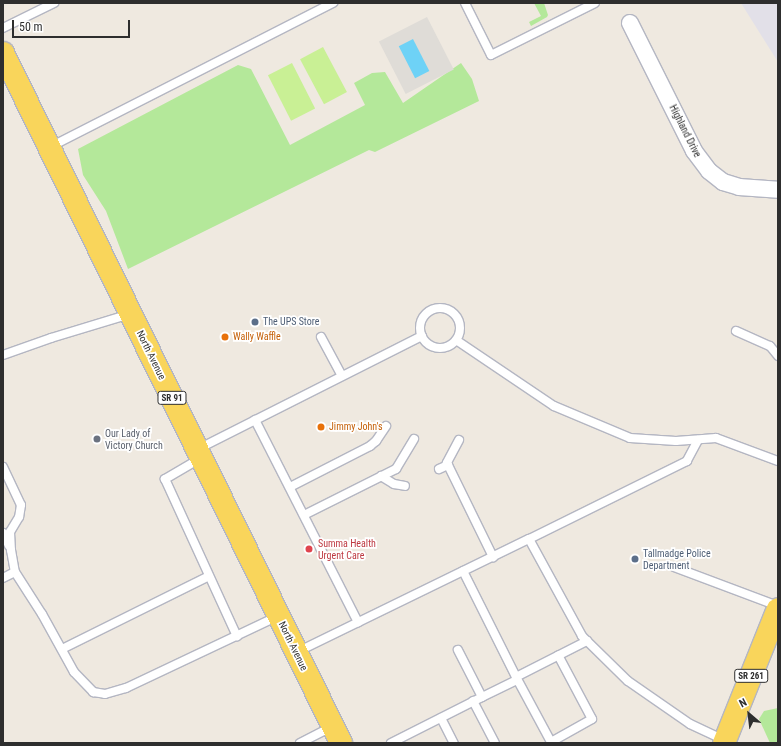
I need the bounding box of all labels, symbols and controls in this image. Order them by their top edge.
scale bar [14,12,132,38]
text: 50 m [19,20,43,34]
street label: Highland Drive [667,103,703,159]
place label: The UPS Store [263,316,319,328]
marker: The UPS Store [250,317,260,327]
street label: North Avenue [134,328,168,382]
place label: Wally Waffle [233,331,281,343]
marker: Wally Waffle [220,332,230,342]
road number: SR 91 [157,391,187,405]
place label: Jimmy John's [329,421,383,433]
marker: Jimmy John's [316,422,326,432]
place label: Our Lady of Victory Church [105,427,163,450]
marker: Our Lady of Victory Church [92,434,102,444]
place label: Summa Health Urgent Care [318,537,376,560]
marker: Summa Health Urgent Care [303,543,315,555]
place label: Tallmadge Police Department [643,547,711,570]
marker: Tallmadge Police Department [630,554,640,564]
street label: North Avenue [276,619,310,673]
road number: SR 261 [734,669,768,683]
north arrow [729,694,769,734]
text: N [737,696,749,710]

